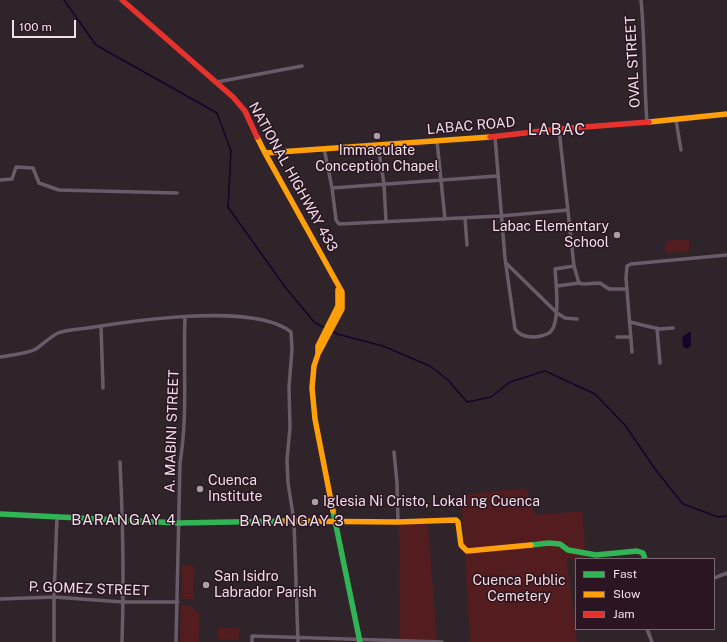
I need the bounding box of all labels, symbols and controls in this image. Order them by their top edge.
scale bar [14,12,78,38]
street label: OVAL STREET [622,15,644,109]
text: 100 m [19,20,52,34]
street label: NATIONAL HIGHWAY 433 [245,99,341,255]
street label: LABAC ROAD [426,114,516,138]
district label: LABAC [528,120,586,140]
marker: Immaculate Conception Chapel [372,131,382,141]
place label: Immaculate Conception Chapel [315,143,439,176]
place label: Labac Elementary School [492,219,609,252]
marker: Labac Elementary School [612,230,622,240]
street label: A. MABINI STREET [161,369,183,493]
place label: Cuenca Institute [208,473,262,506]
marker: Cuenca Institute [195,484,205,494]
place label: Iglesia Ni Cristo, Lokal ng Cuenca [323,494,540,510]
marker: Iglesia Ni Cristo, Lokal ng Cuenca [310,497,320,507]
district label: BARANGAY 4 [71,511,177,529]
district label: BARANGAY 3 [239,512,345,530]
legend [575,558,715,630]
text: Fast [613,567,637,581]
place label: San Isidro Labrador Parish [214,569,317,602]
park label: Cuenca Public Cemetery [472,573,566,606]
street label: P. GOMEZ STREET [28,578,150,600]
marker: San Isidro Labrador Parish [201,580,211,590]
text: Slow [613,587,640,601]
text: Jam [613,607,635,621]

